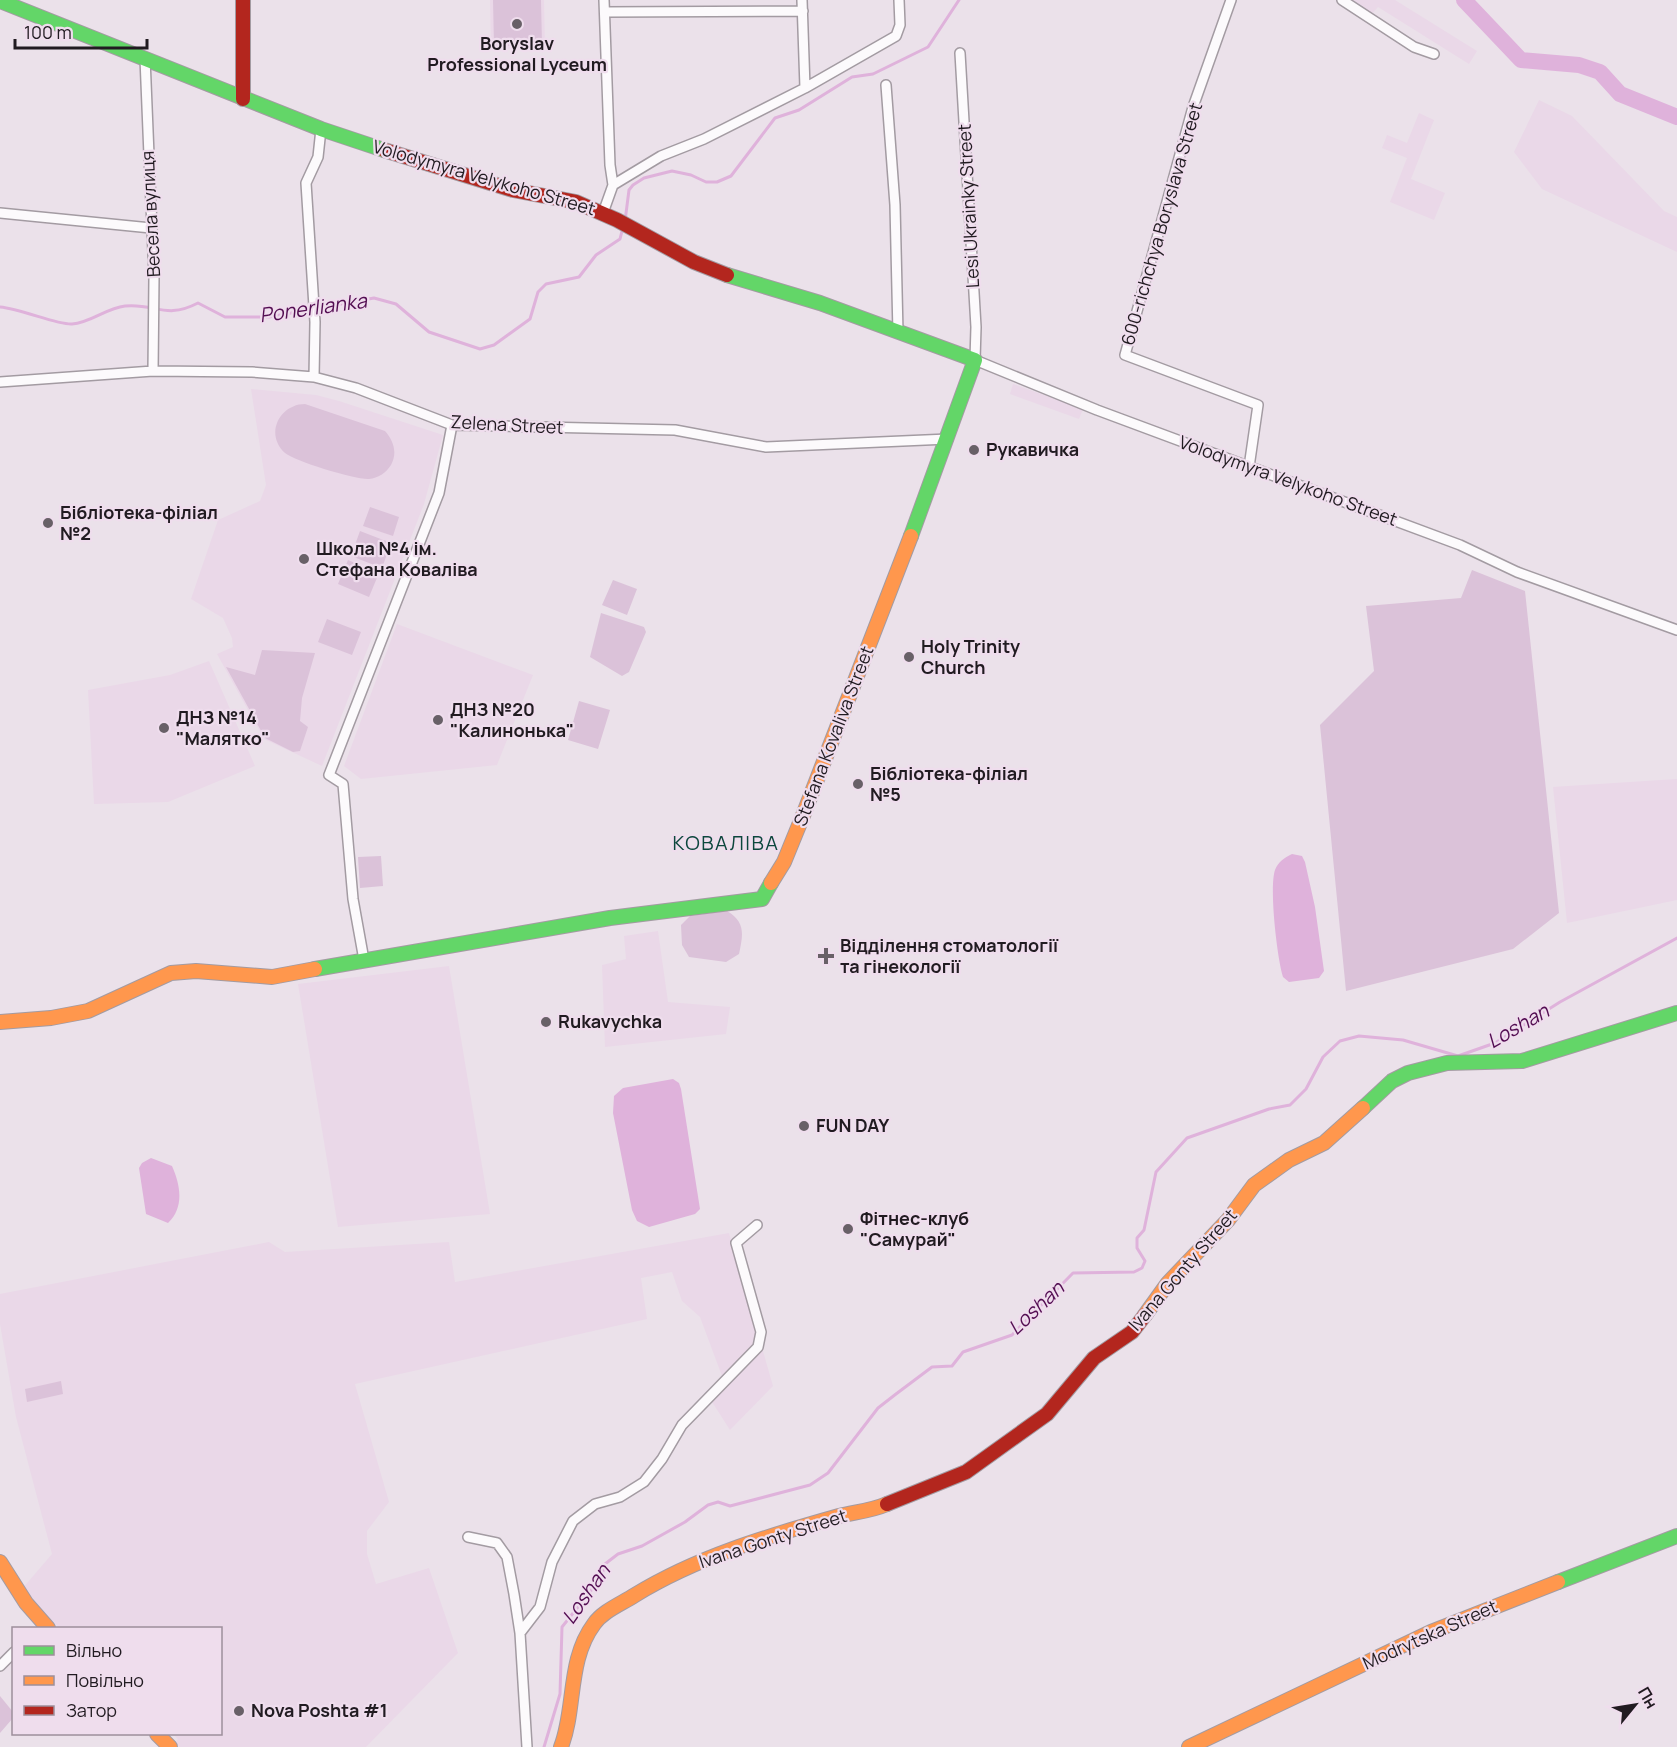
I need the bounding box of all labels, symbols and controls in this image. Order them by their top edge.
scale bar [15,12,147,50]
marker: Boryslav Professional Lyceum [510,17,524,31]
text: 100 m [24,20,72,44]
place label: Boryslav Professional Lyceum [427,31,607,76]
street label: 600-richchya Boryslava Street [1115,100,1207,348]
street label: Lesi Ukrainky Street [952,123,984,289]
street label: Volodymyra Velykoho Street [370,134,599,220]
street label: Весела вулиця [135,150,165,278]
water label: Ponerlianka [258,287,369,328]
street label: Zelena Street [450,409,564,439]
street label: Volodymyra Velykoho Street [1176,429,1401,531]
place label: Рукавичка [986,437,1079,461]
marker: Рукавичка [967,443,981,457]
place label: Бібліотека-філіал №2 [60,500,218,545]
marker: Бібліотека-філіал №2 [41,516,55,530]
place label: Школа №4 ім. Стефана Коваліва [316,536,478,581]
marker: Школа №4 ім. Стефана Коваліва [297,552,311,566]
place label: Holy Trinity Church [921,634,1020,679]
street label: Stefana Kovaliva Street [788,642,879,829]
marker: Holy Trinity Church [902,650,916,664]
place label: ДНЗ №20 "Калинонька" [450,697,574,742]
place label: ДНЗ №14 "Малятко" [176,705,270,750]
marker: ДНЗ №20 "Калинонька" [431,713,445,727]
marker: ДНЗ №14 "Малятко" [157,721,171,735]
place label: Бібліотека-філіал №5 [870,761,1028,806]
marker: Бібліотека-філіал №5 [851,777,865,791]
district label: КОВАЛІВА [673,829,779,856]
place label: Відділення стоматології та гінекології [840,933,1059,978]
marker: Відділення стоматології та гінекології [817,947,835,965]
water label: Loshan [1482,996,1555,1054]
place label: Rukavychka [558,1009,662,1033]
marker: Rukavychka [539,1015,553,1029]
place label: FUN DAY [816,1113,889,1137]
marker: FUN DAY [797,1119,811,1133]
street label: Ivana Gonty Street [1123,1203,1242,1335]
place label: Фітнес-клуб "Самурай" [860,1206,969,1251]
marker: Фітнес-клуб "Самурай" [841,1222,855,1236]
water label: Loshan [1002,1274,1070,1340]
street label: Ivana Gonty Street [696,1503,850,1573]
water label: Loshan [555,1557,617,1629]
street label: Modrytska Street [1358,1594,1501,1675]
legend [12,1627,222,1735]
text: Вільно [66,1638,122,1662]
text: Повільно [66,1668,144,1692]
north arrow [1605,1675,1665,1735]
text: Пн [1633,1683,1663,1712]
text: Затор [66,1698,117,1722]
place label: Nova Poshta #1 [251,1698,388,1722]
marker: Nova Poshta #1 [232,1704,246,1718]

